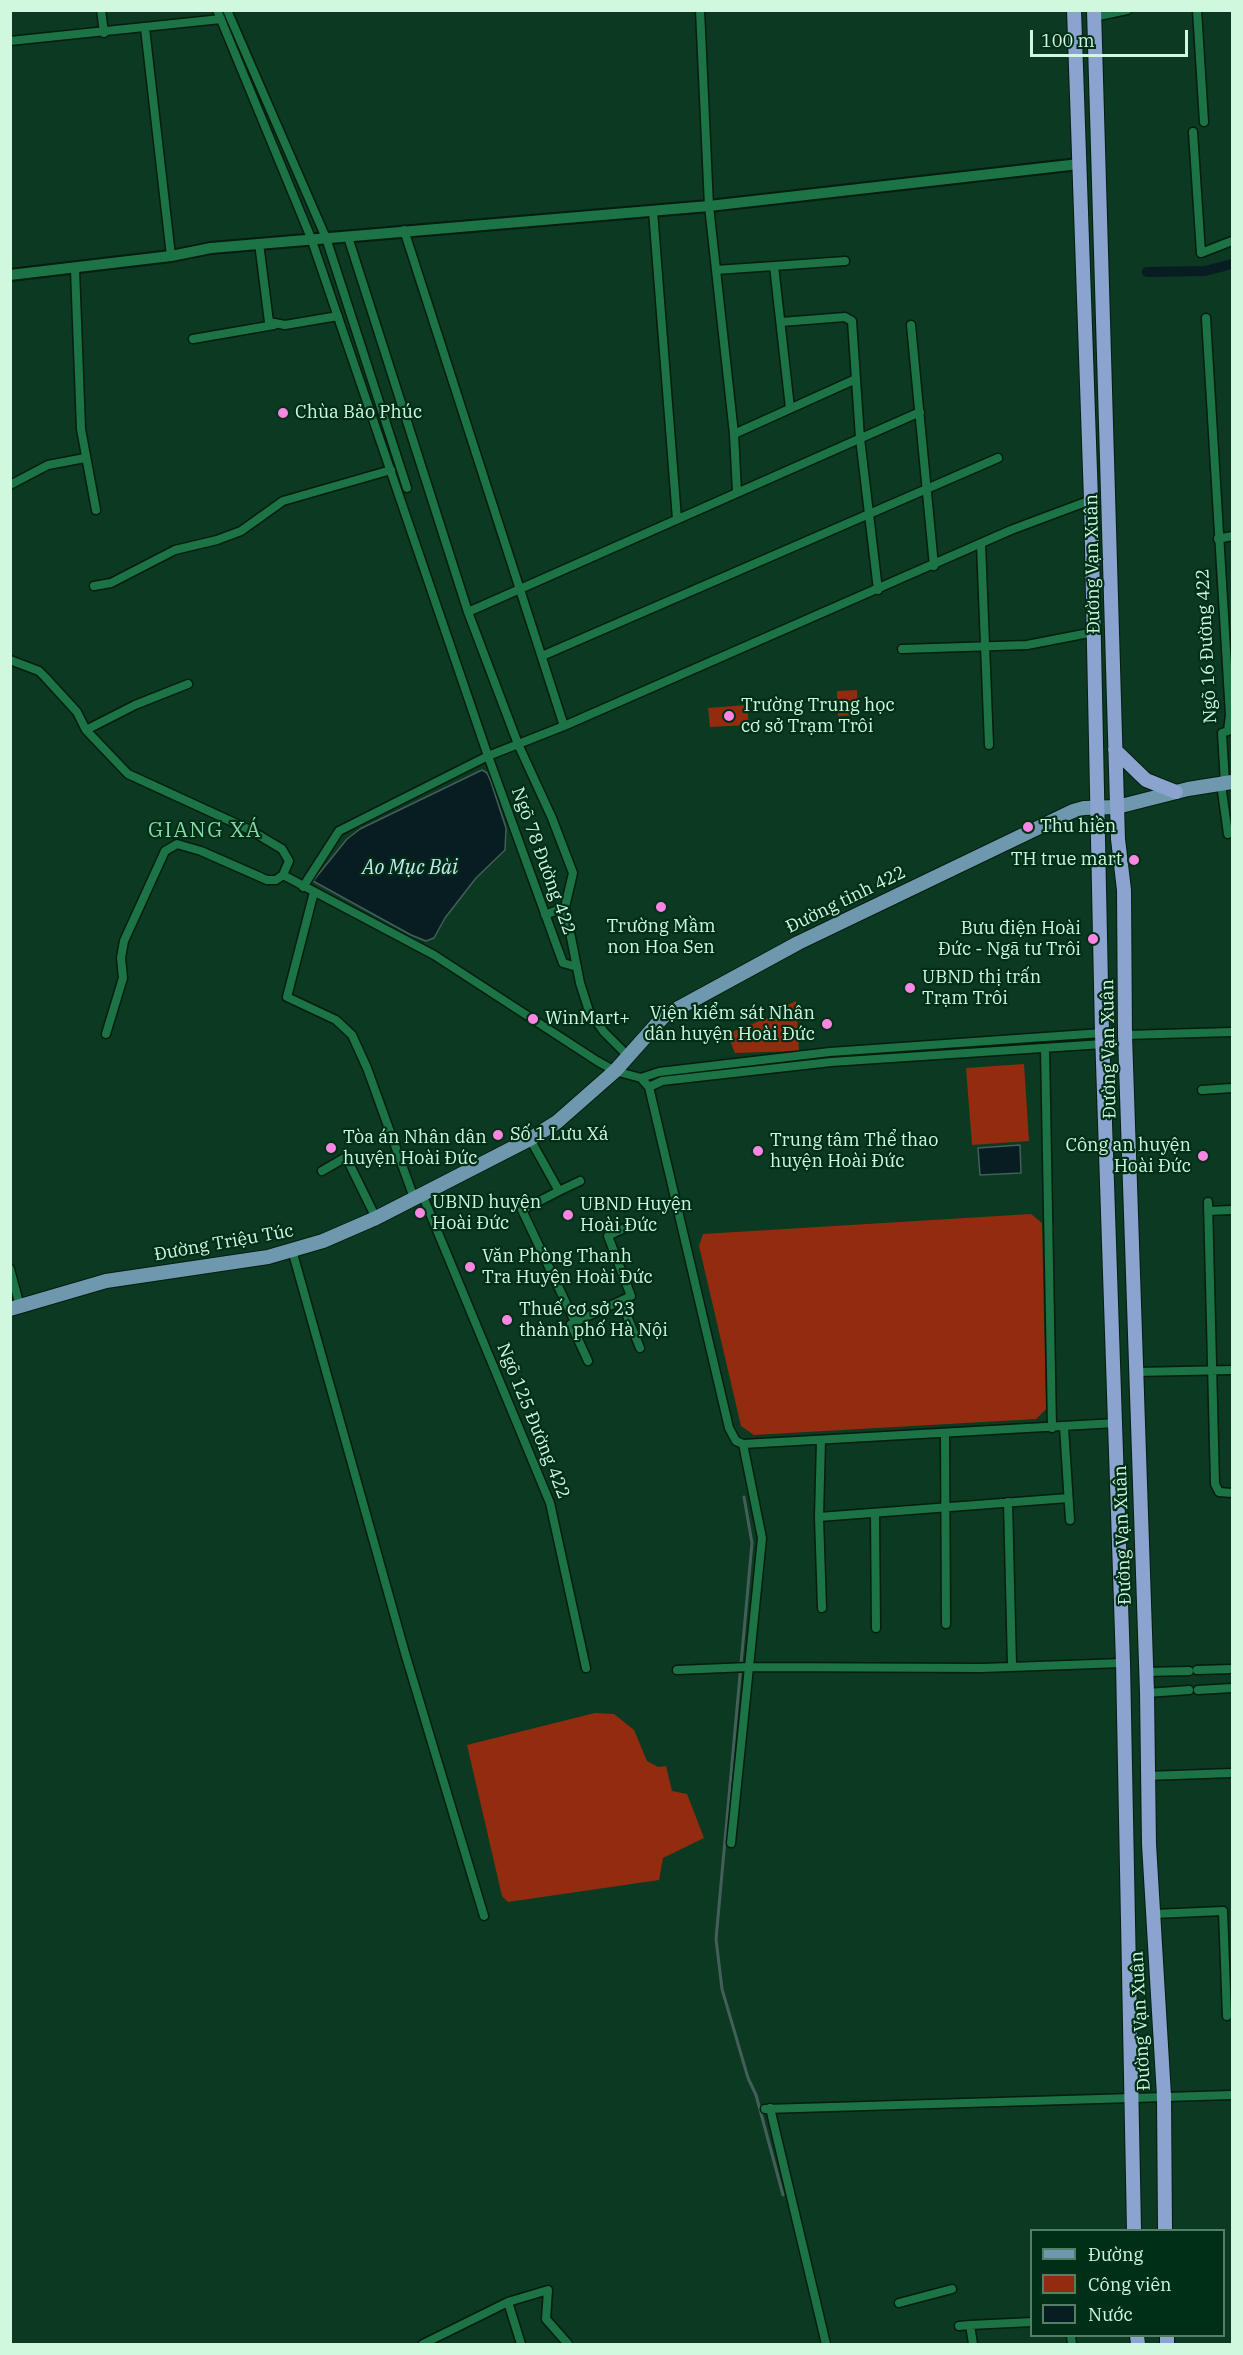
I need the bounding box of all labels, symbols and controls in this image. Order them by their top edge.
scale bar [1033,18,1190,56]
text: 100 m [1041,29,1095,52]
place label: Chùa Bảo Phúc [295,402,422,424]
marker: Chùa Bảo Phúc [276,406,290,420]
street label: Đường Vạn Xuân [1081,494,1105,634]
street label: Ngõ 16 Đường 422 [1192,568,1222,724]
place label: Trường Trung học cơ sở Trạm Trôi [741,695,895,738]
marker: Trường Trung học cơ sở Trạm Trôi [722,709,736,723]
street label: Ngõ 78 Đường 422 [506,784,580,938]
place label: Thu hiền [1040,816,1116,838]
district label: GIANG XÁ [148,818,262,844]
marker: Thu hiền [1021,820,1035,834]
place label: TH true mart [1011,849,1122,871]
marker: TH true mart [1127,853,1141,867]
water label: Ao Mục Bài [362,856,458,880]
street label: Đường tỉnh 422 [782,862,910,938]
marker: Trường Mầm non Hoa Sen [654,900,668,914]
place label: Trường Mầm non Hoa Sen [606,916,716,958]
place label: Bưu điện Hoài Đức - Ngã tư Trôi [938,918,1081,960]
marker: Bưu điện Hoài Đức - Ngã tư Trôi [1086,932,1100,946]
place label: UBND thị trấn Trạm Trôi [922,967,1041,1010]
street label: Đường Vạn Xuân [1097,979,1121,1119]
marker: UBND thị trấn Trạm Trôi [903,981,917,995]
place label: Viện kiểm sát Nhân dân huyện Hoài Đức [644,1003,815,1046]
place label: WinMart+ [545,1008,630,1030]
marker: WinMart+ [526,1012,540,1026]
marker: Viện kiểm sát Nhân dân huyện Hoài Đức [820,1017,834,1031]
place label: Số 1 Lưu Xá [510,1124,609,1146]
place label: Tòa án Nhân dân huyện Hoài Đức [343,1127,487,1170]
marker: Số 1 Lưu Xá [491,1128,505,1142]
place label: Trung tâm Thể thao huyện Hoài Đức [770,1130,938,1172]
place label: Công an huyện Hoài Đức [1065,1135,1191,1178]
marker: Tòa án Nhân dân huyện Hoài Đức [324,1141,338,1155]
marker: Trung tâm Thể thao huyện Hoài Đức [751,1144,765,1158]
marker: Công an huyện Hoài Đức [1196,1149,1210,1163]
place label: UBND huyện Hoài Đức [432,1192,541,1234]
place label: UBND Huyện Hoài Đức [580,1194,692,1236]
marker: UBND huyện Hoài Đức [413,1206,427,1220]
marker: UBND Huyện Hoài Đức [561,1208,575,1222]
street label: Đường Triệu Túc [153,1220,295,1266]
place label: Văn Phòng Thanh Tra Huyện Hoài Đức [482,1246,653,1288]
marker: Văn Phòng Thanh Tra Huyện Hoài Đức [463,1260,477,1274]
place label: Thuế cơ sở 23 thành phố Hà Nội [519,1299,668,1342]
marker: Thuế cơ sở 23 thành phố Hà Nội [500,1313,514,1327]
street label: Ngõ 125 Đường 422 [492,1340,574,1502]
street label: Đường Vạn Xuân [1110,1465,1136,1605]
street label: Đường Vạn Xuân [1127,1951,1155,2091]
legend [1030,2229,1225,2337]
text: Đường [1088,2243,1143,2266]
text: Công viên [1088,2273,1172,2296]
text: Nước [1088,2303,1133,2326]

